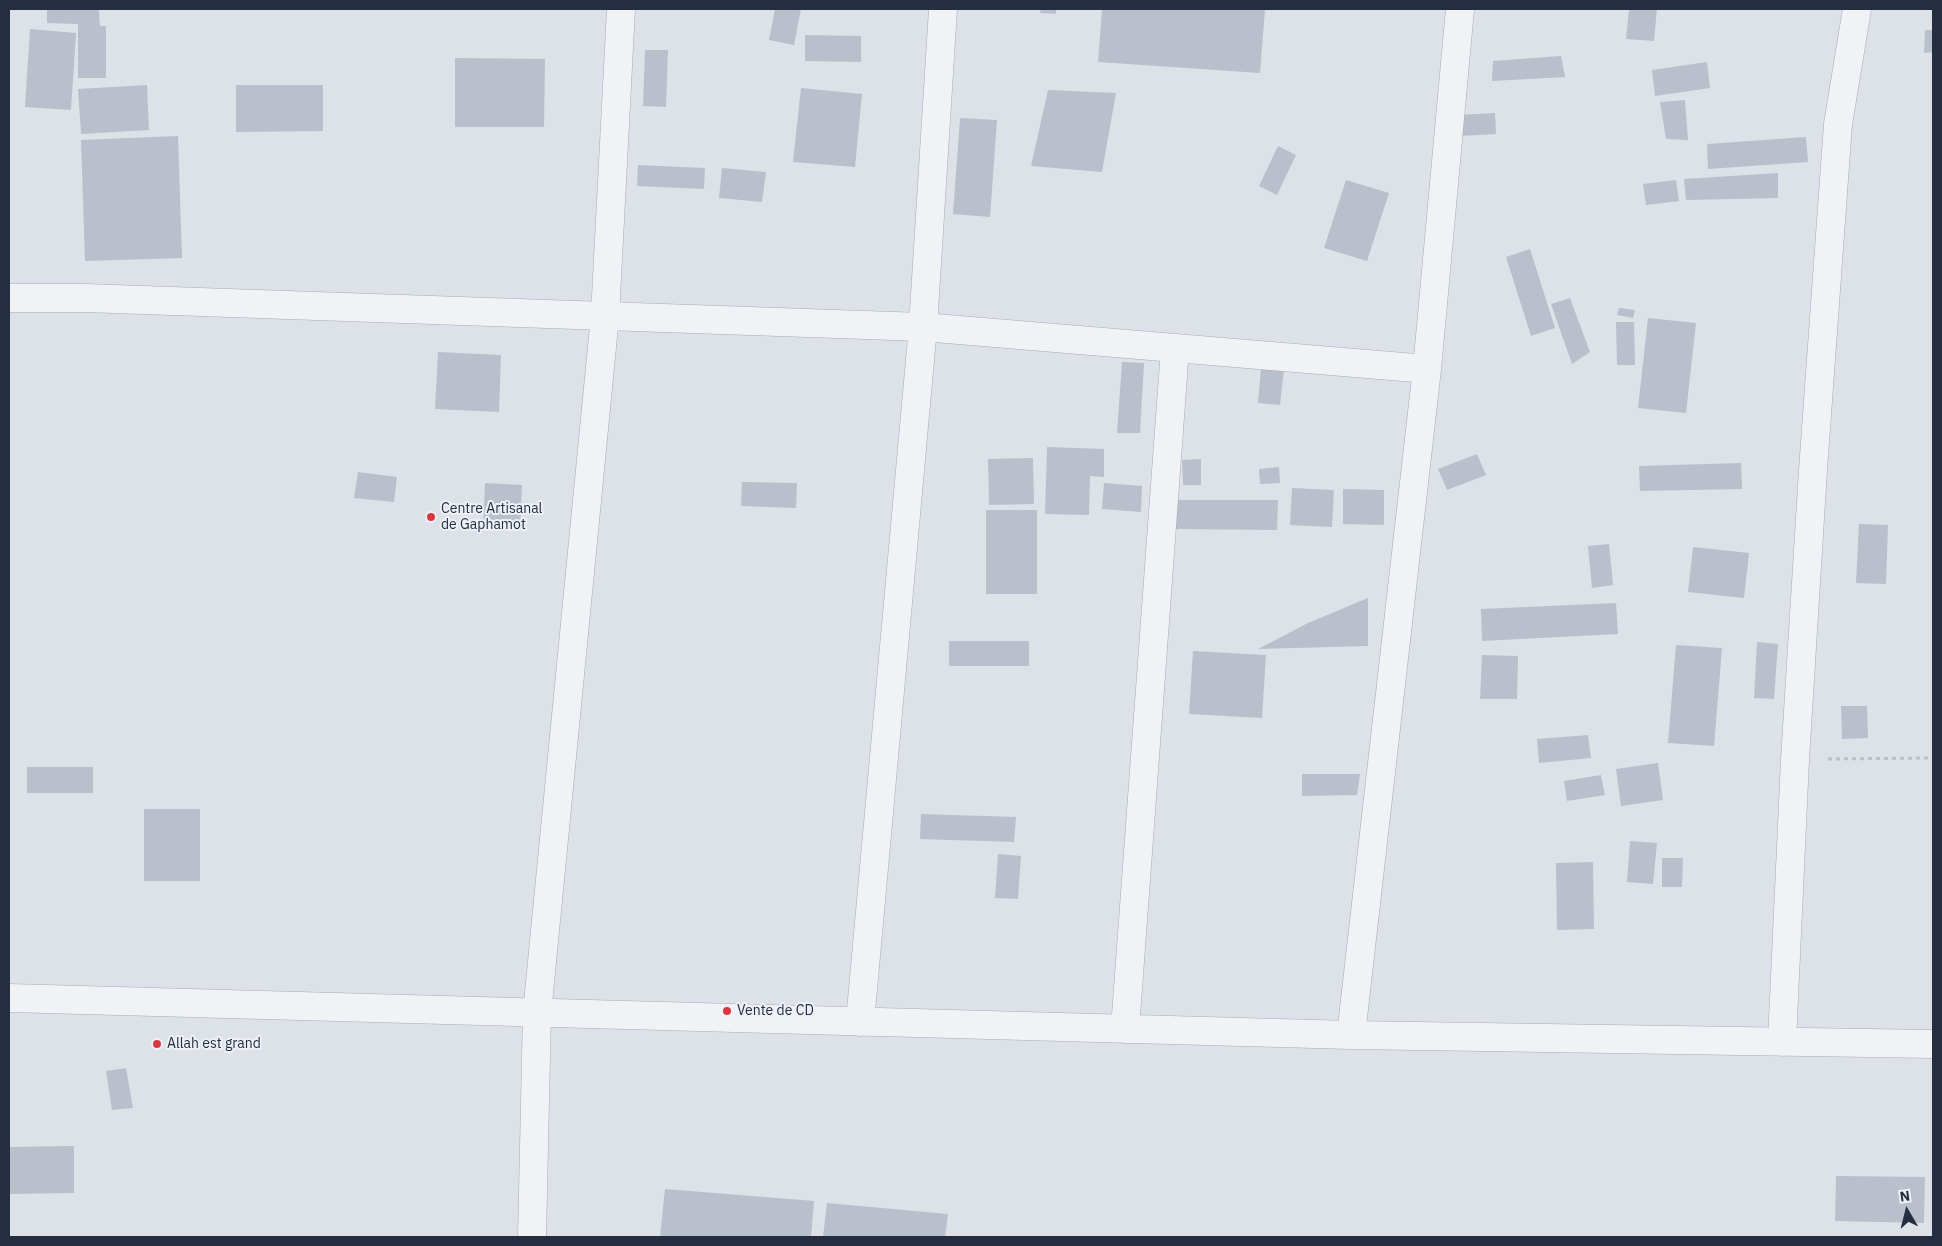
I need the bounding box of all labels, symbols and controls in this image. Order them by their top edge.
place label: Centre Artisanal de Gaphamot [441,501,542,534]
marker: Centre Artisanal de Gaphamot [425,511,437,523]
place label: Vente de CD [737,1003,814,1019]
marker: Vente de CD [721,1005,733,1017]
place label: Allah est grand [167,1036,261,1052]
marker: Allah est grand [151,1038,163,1050]
north arrow [1882,1186,1932,1236]
text: N [1899,1187,1911,1206]

